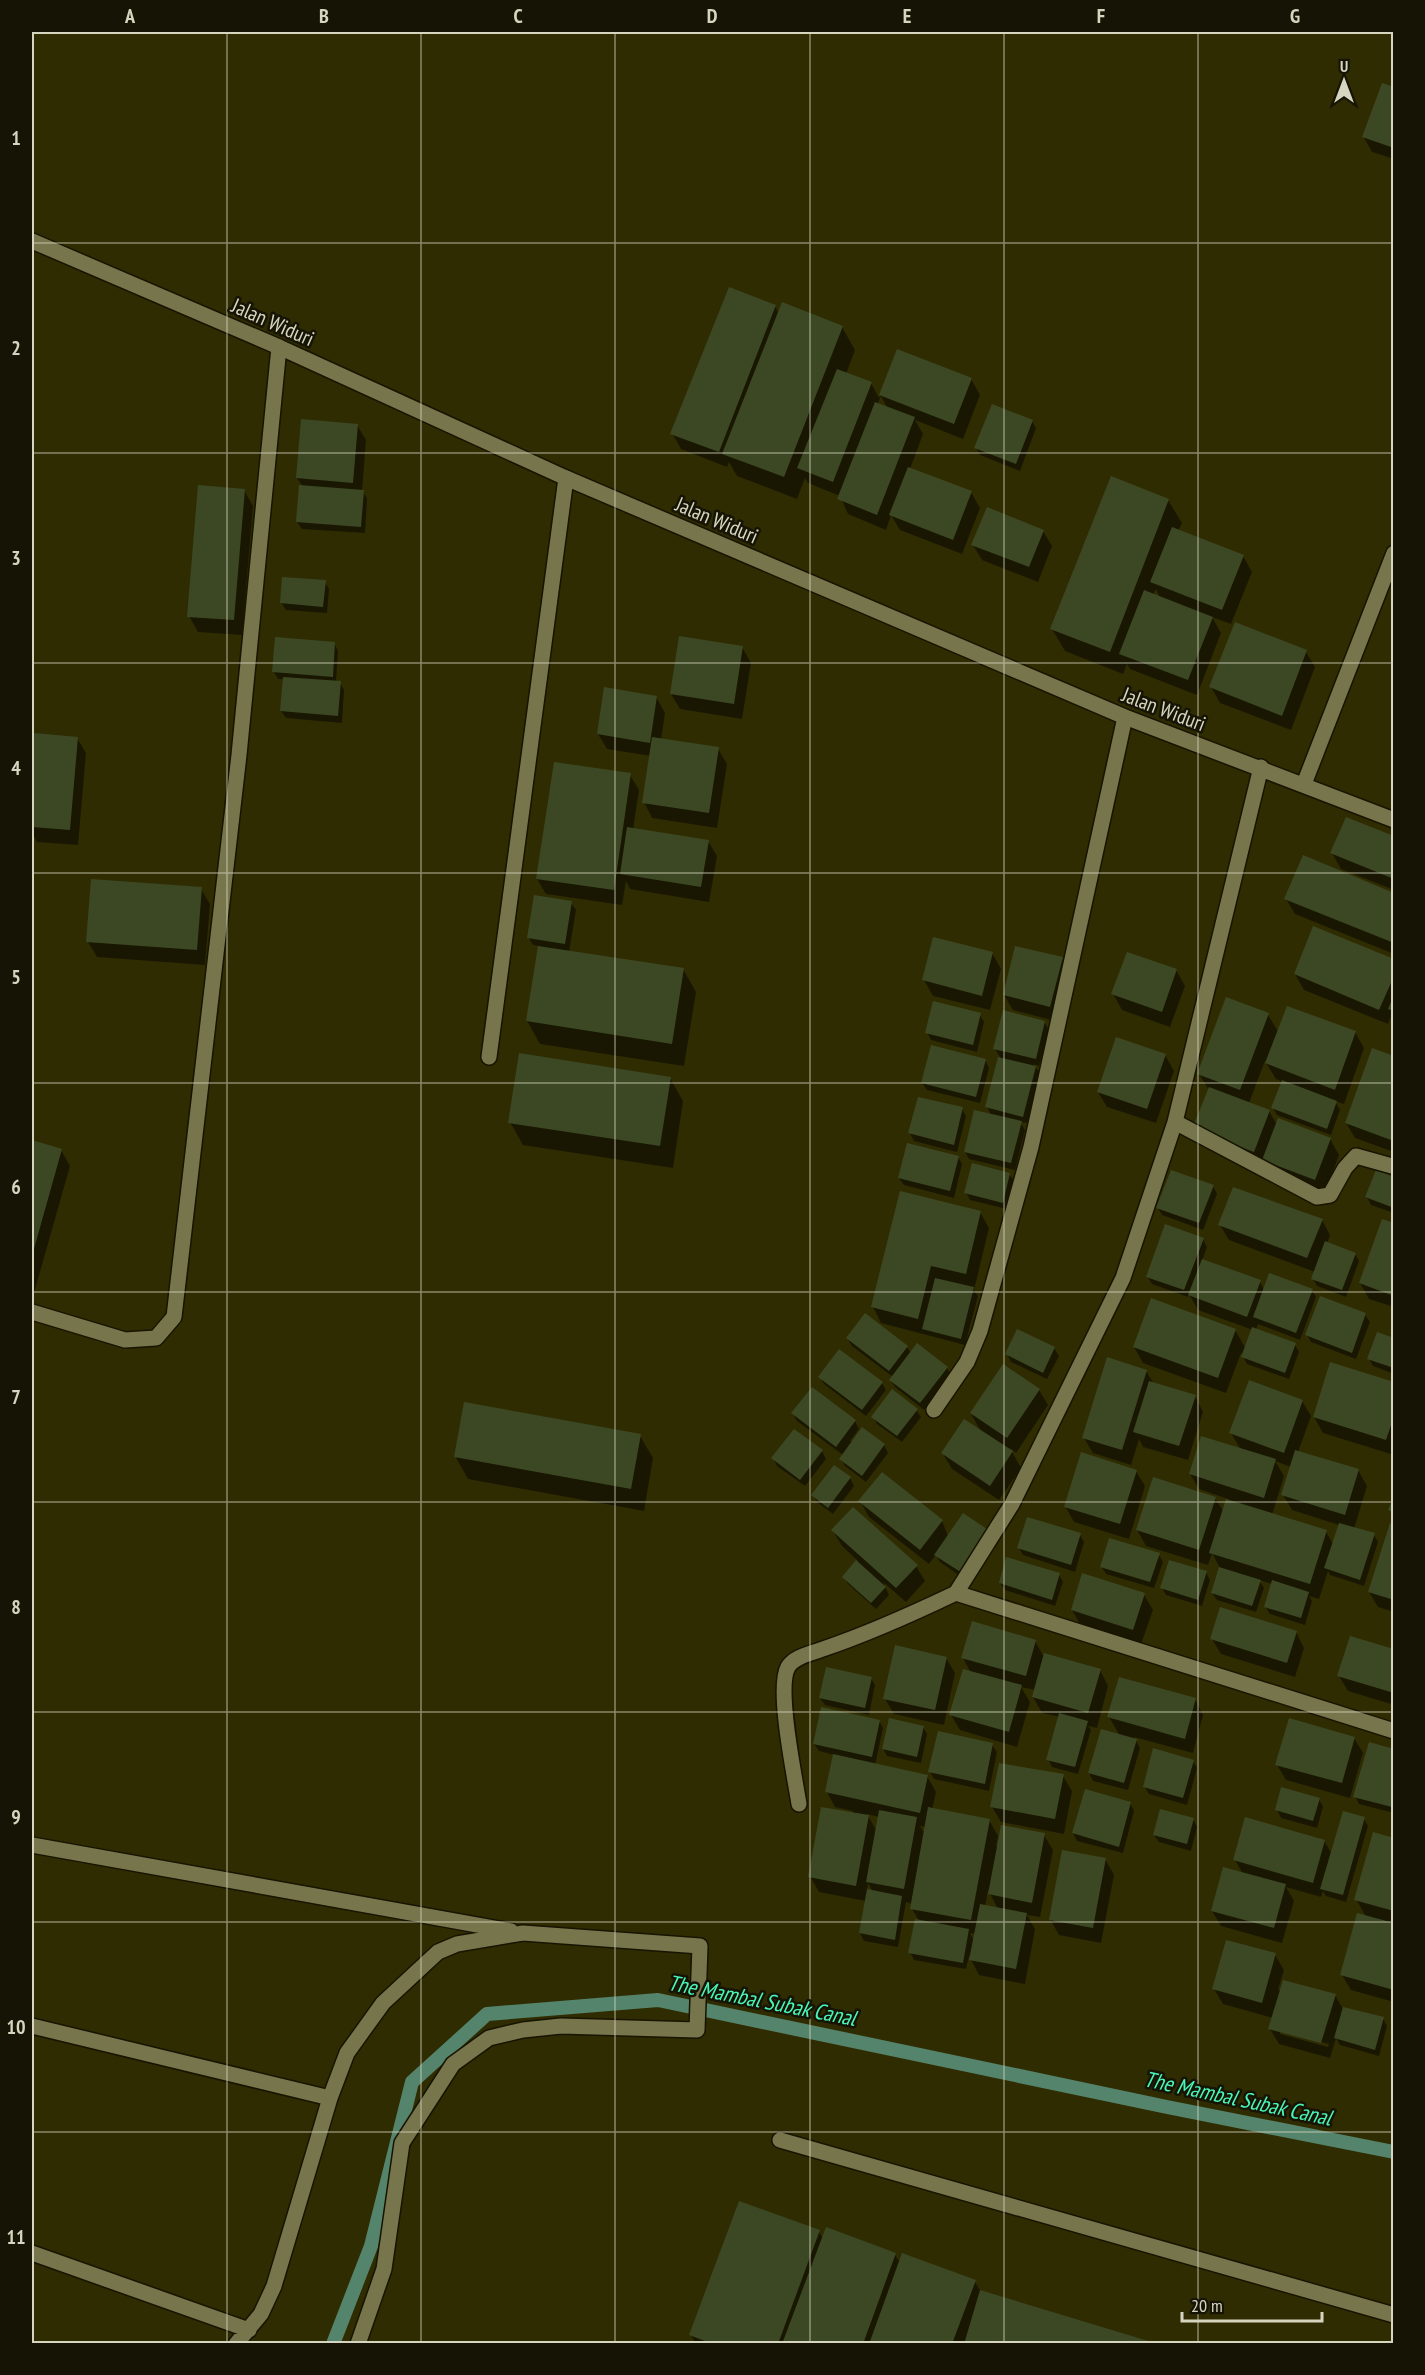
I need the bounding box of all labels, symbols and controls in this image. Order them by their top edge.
text: A [124,3,136,29]
text: B [319,3,329,29]
text: C [513,3,523,29]
text: D [707,3,718,29]
text: E [903,3,911,29]
text: F [1097,3,1105,29]
text: G [1290,3,1300,29]
north arrow [1314,51,1374,111]
text: U [1340,56,1348,76]
text: 1 [11,125,21,151]
street label: Jalan Widuri [227,292,318,352]
text: 2 [11,335,21,361]
street label: Jalan Widuri [671,490,762,549]
text: 3 [11,545,21,571]
street label: Jalan Widuri [1117,680,1210,737]
text: 4 [11,755,21,781]
text: 5 [11,964,21,990]
text: 6 [11,1174,21,1200]
text: 7 [11,1384,21,1410]
text: 8 [11,1594,21,1620]
text: 9 [11,1804,21,1830]
water label: The Mambal Subak Canal [666,1968,860,2032]
text: 10 [6,2014,26,2040]
water label: The Mambal Subak Canal [1142,2064,1336,2132]
text: 11 [6,2224,26,2250]
scale bar [1182,2285,1322,2323]
text: 20 m [1191,2294,1223,2317]

